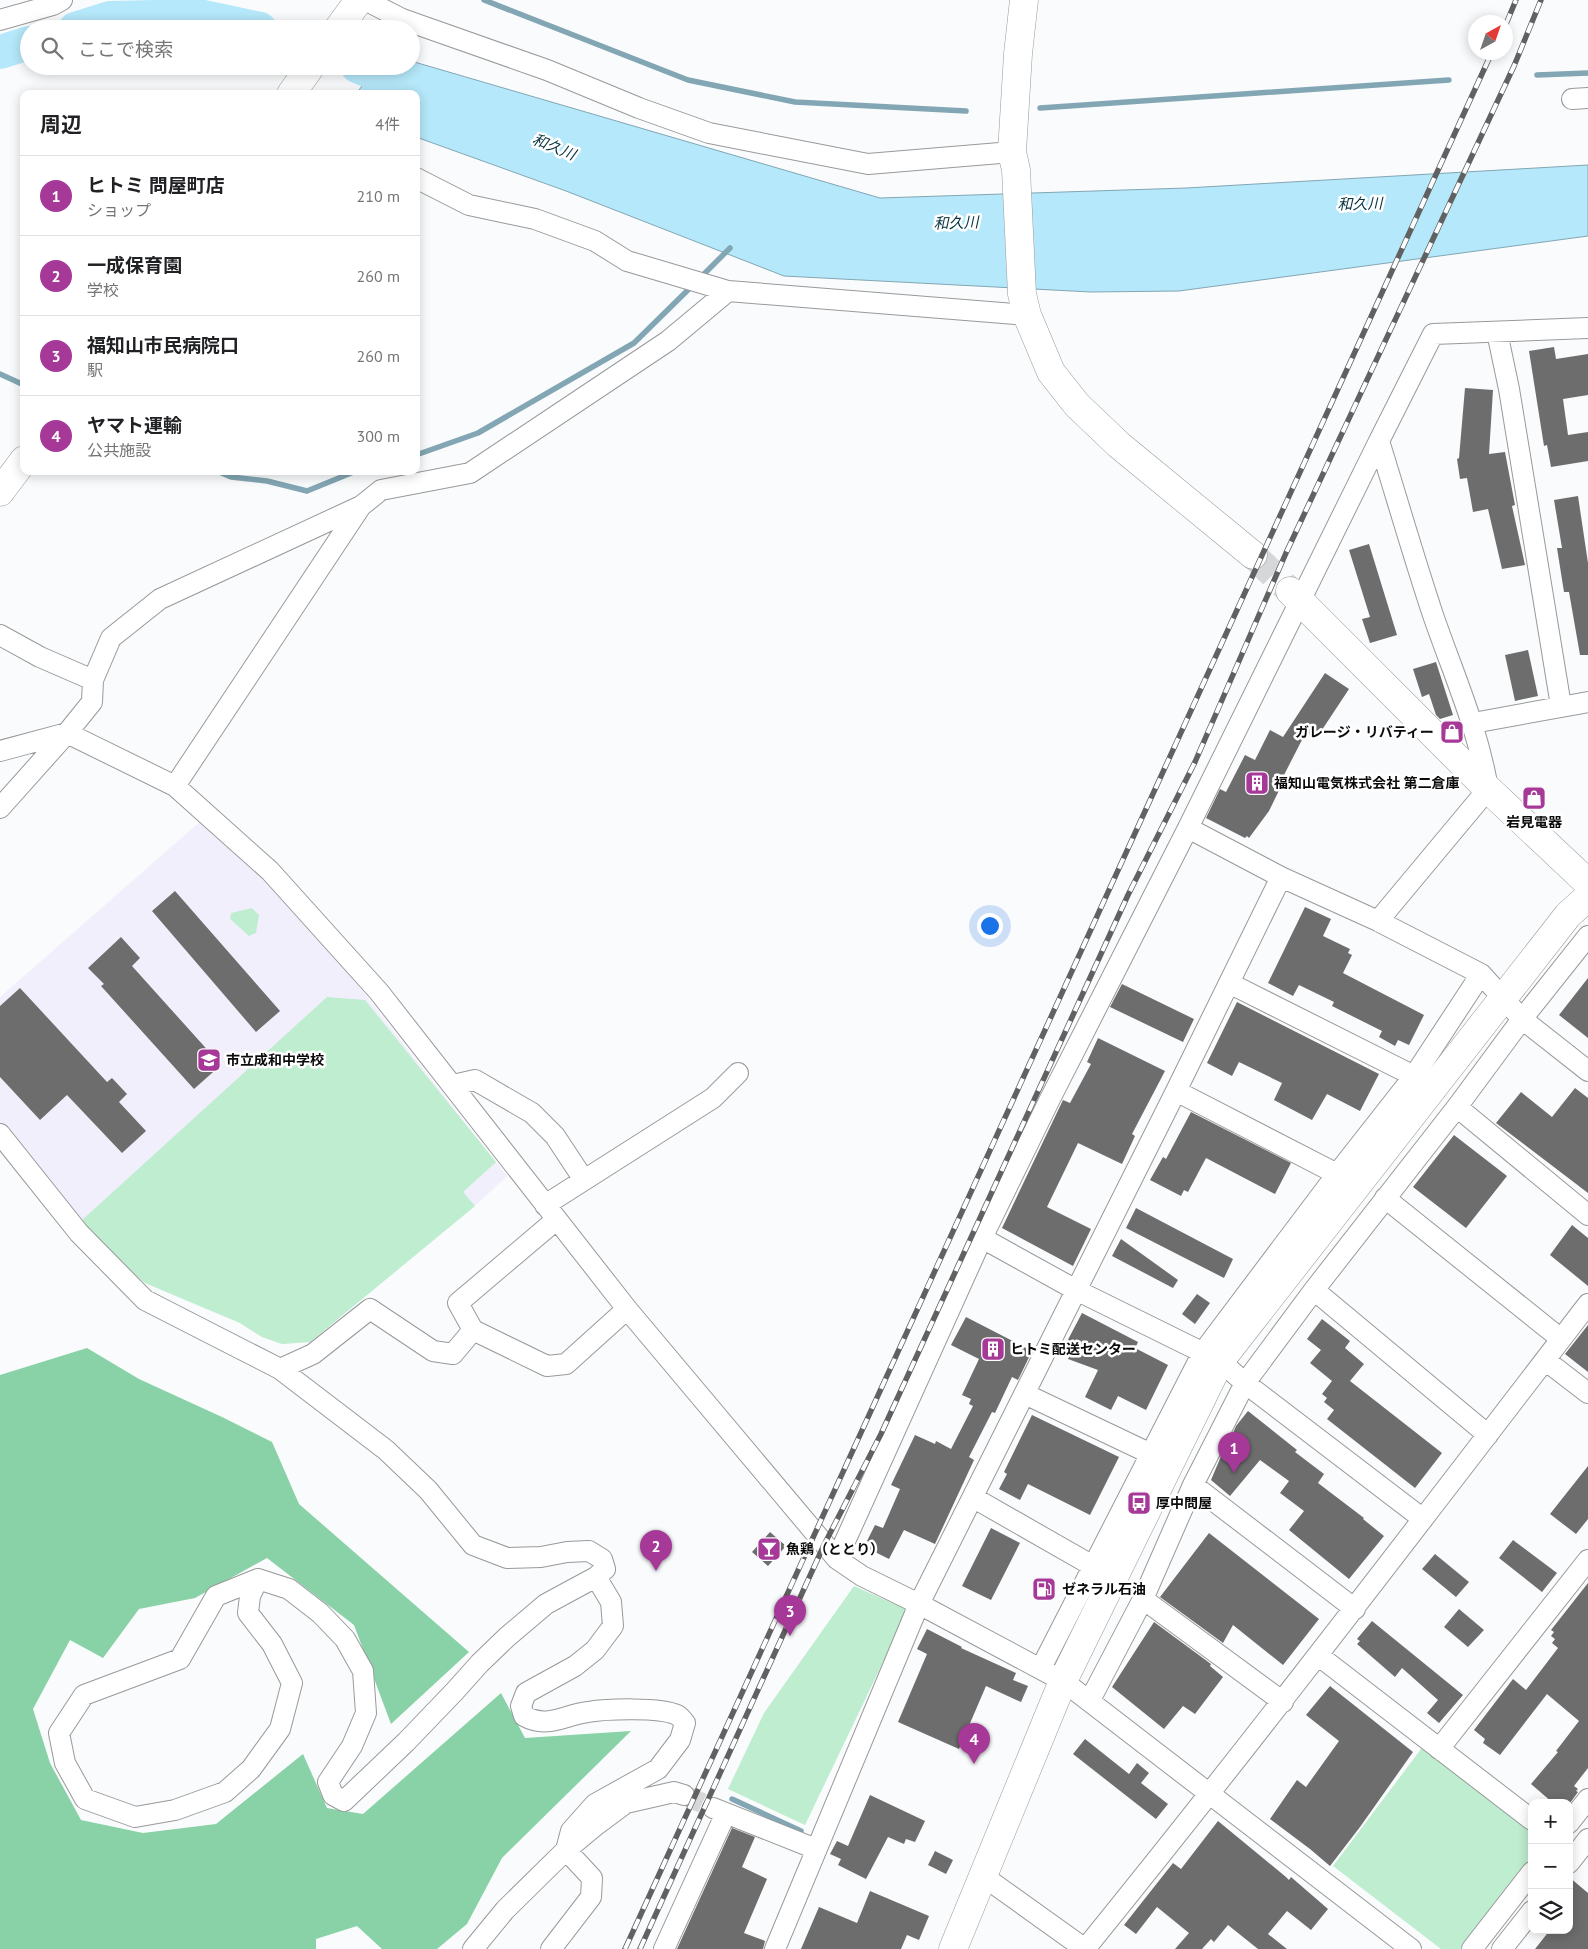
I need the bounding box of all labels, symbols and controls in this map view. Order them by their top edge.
north arrow [1468,15,1513,60]
search box [20,20,420,75]
icon: search [38,34,66,62]
text: ここで検索 [78,37,173,61]
text: 周辺 [40,111,82,138]
text: 4件 [375,114,400,134]
water label: 和久川 [530,129,580,165]
text: ヒトミ 問屋町店 [87,173,225,197]
text: 1 [51,186,61,206]
text: 210 m [357,186,400,206]
water label: 和久川 [1337,194,1385,213]
text: ショップ [87,200,151,220]
water label: 和久川 [933,212,981,233]
text: 一成保育園 [87,253,182,277]
text: 2 [51,266,61,286]
text: 260 m [357,266,400,286]
text: 学校 [87,280,119,300]
text: 福知山市民病院口 [87,333,239,357]
text: 3 [51,346,61,366]
text: 260 m [357,346,400,366]
text: 駅 [87,360,103,380]
text: ヤマト運輸 [87,413,182,437]
text: 4 [51,426,61,446]
text: 300 m [357,426,400,446]
text: 公共施設 [87,440,151,460]
shop icon: ガレージ・リバティー [1439,719,1465,745]
place label: ガレージ・リバティー [1295,723,1434,741]
building icon: 福知山電気株式会社 第二倉庫 [1244,770,1270,796]
place label: 福知山電気株式会社 第二倉庫 [1274,774,1460,792]
shop icon: 岩見電器 [1521,785,1547,811]
place label: 岩見電器 [1506,813,1563,831]
your location [977,913,1003,939]
school or university icon: 市立成和中学校 [196,1047,222,1073]
place label: 市立成和中学校 [226,1051,324,1069]
building icon: ヒトミ配送センター [980,1336,1006,1362]
place label: ヒトミ配送センター [1010,1340,1136,1358]
pin: 1 [1218,1432,1250,1473]
bus stop icon: 厚中問屋 [1126,1490,1152,1516]
place label: 厚中問屋 [1156,1494,1212,1512]
pin: 2 [640,1530,672,1571]
bar icon: 魚鶏（ととり） [756,1536,782,1562]
place label: 魚鶏（ととり） [786,1540,884,1558]
fuel station icon: ゼネラル石油 [1031,1576,1057,1602]
place label: ゼネラル石油 [1062,1580,1146,1598]
pin: 3 [774,1595,806,1636]
pin: 4 [958,1723,990,1764]
map controls [1528,1799,1573,1934]
button: + [1528,1799,1573,1844]
button: − [1528,1844,1573,1889]
button: layers [1528,1889,1573,1934]

